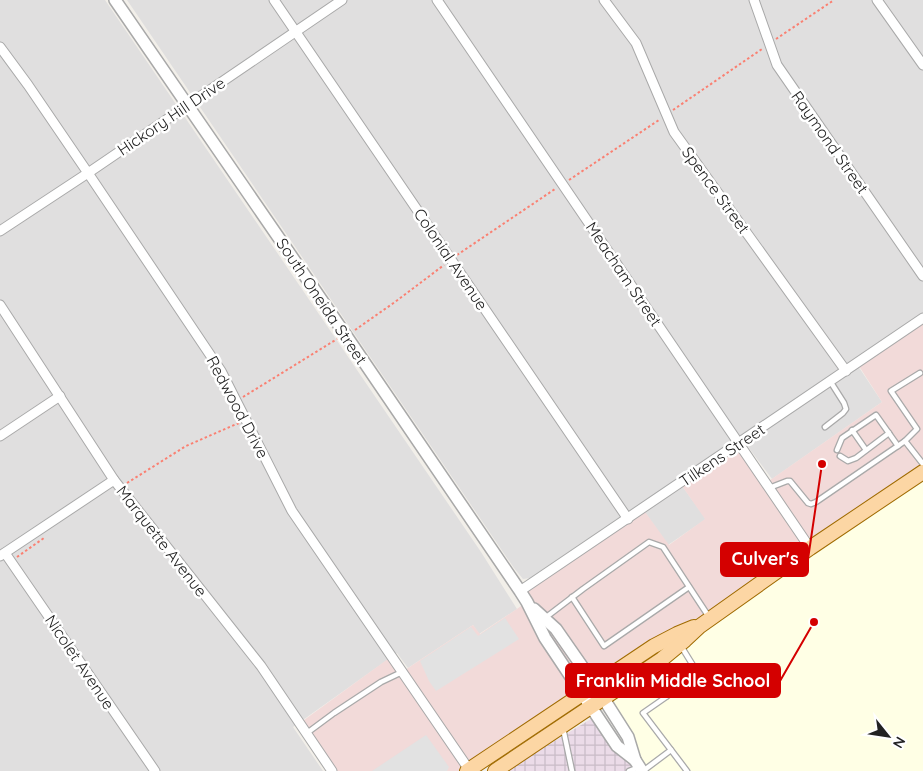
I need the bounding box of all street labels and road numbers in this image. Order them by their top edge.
street label: Hickory Hill Drive [113,73,229,159]
street label: Raymond Street [787,87,873,197]
street label: Spence Street [678,143,754,237]
street label: Colonial Avenue [410,204,492,314]
street label: Meacham Street [582,218,666,330]
street label: South Oneida Street [272,234,372,368]
street label: Redwood Drive [203,352,273,462]
street label: Tilkens Street [675,419,769,491]
street label: Marquette Avenue [112,481,212,601]
street label: Nicolet Avenue [41,611,119,713]

